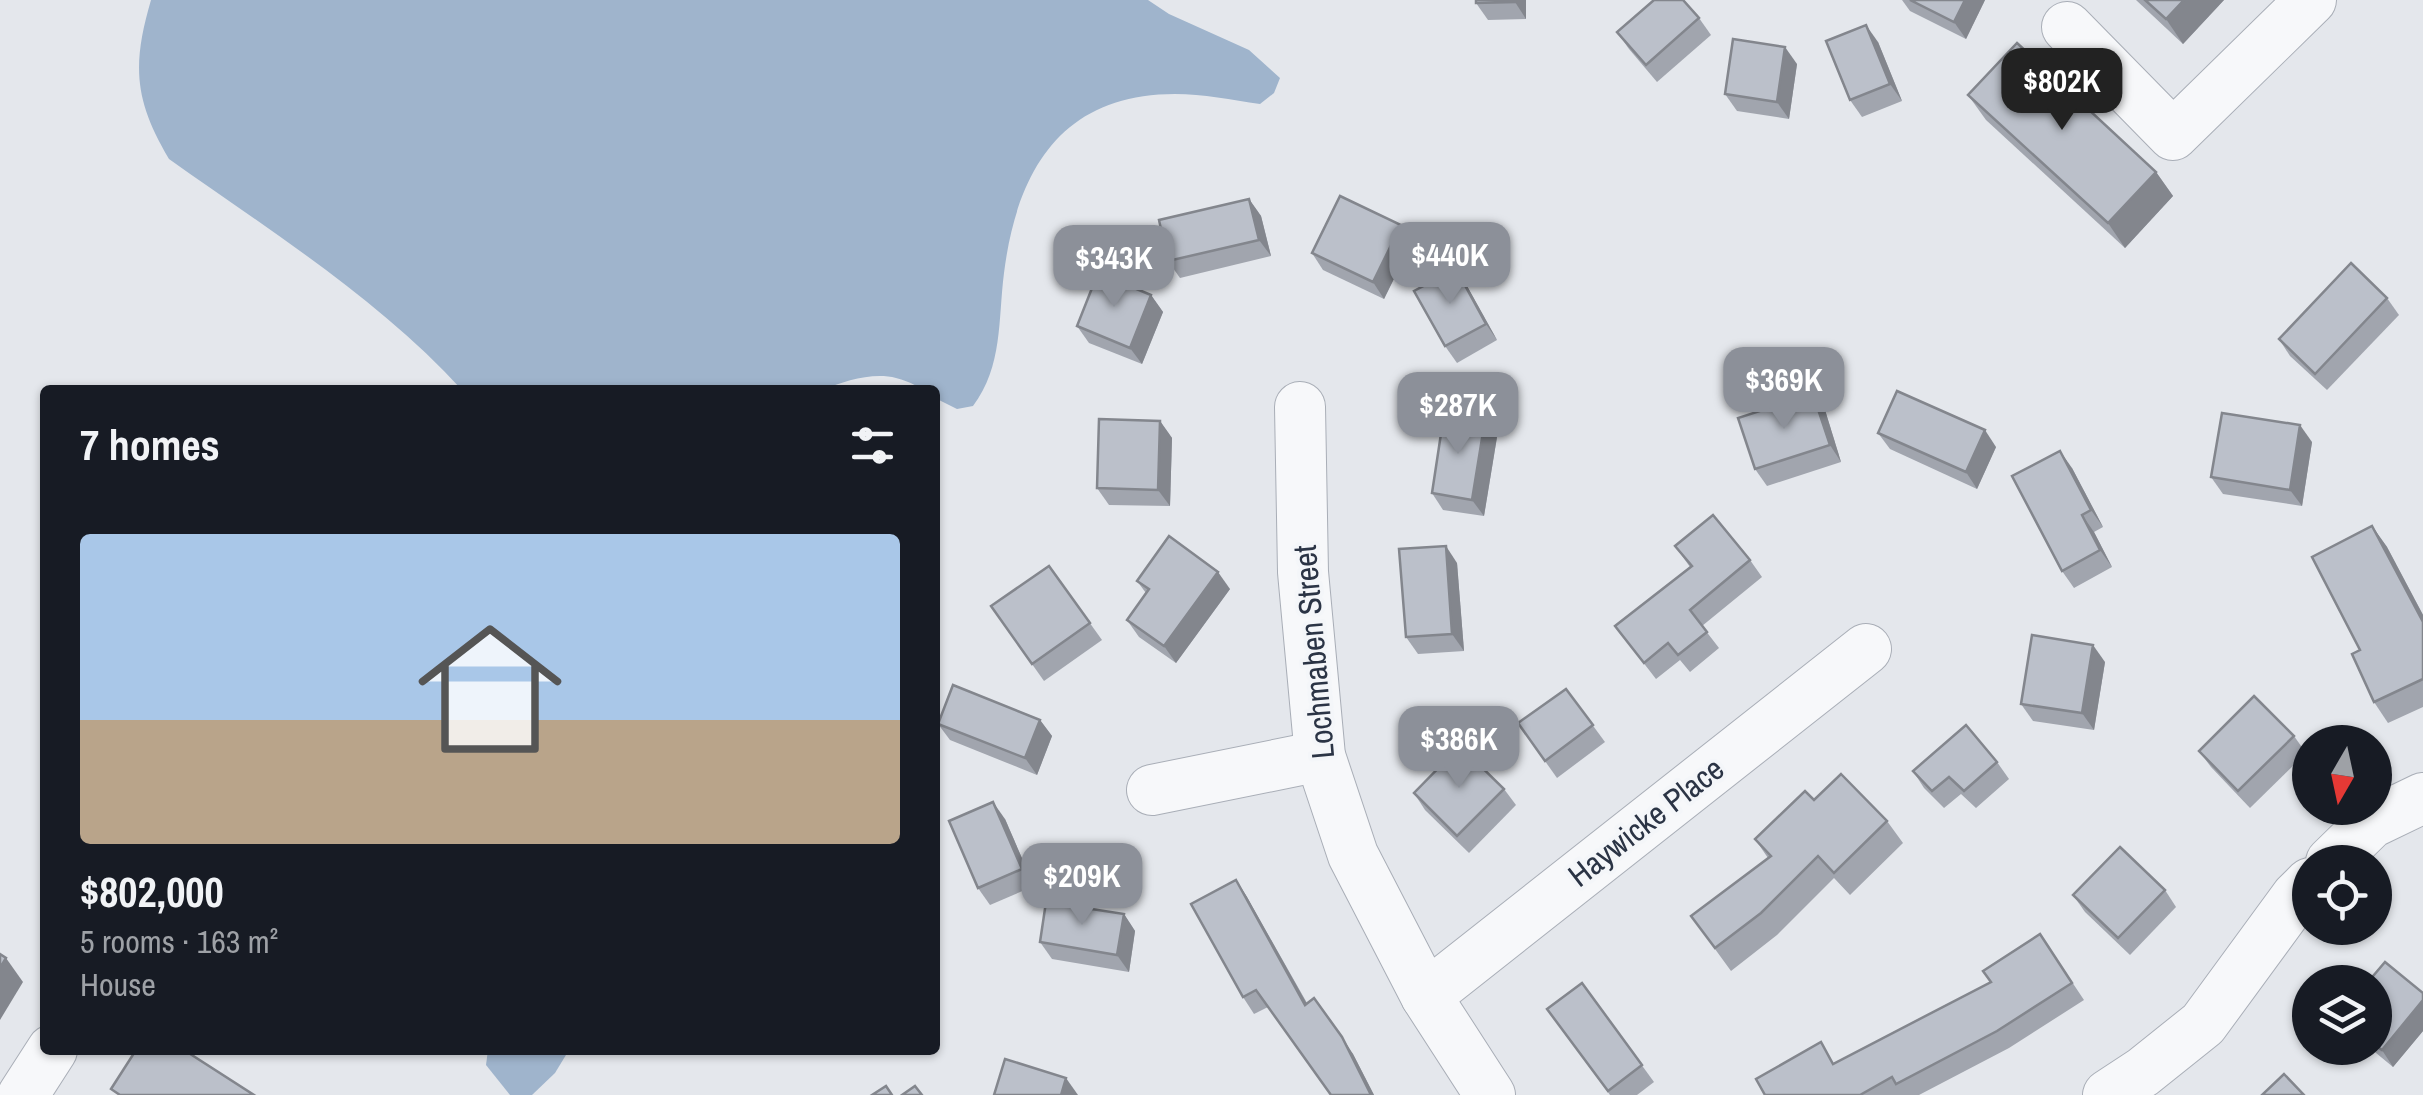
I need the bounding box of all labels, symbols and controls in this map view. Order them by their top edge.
pin: $802K [1992,48,2132,133]
text: $802K [2023,59,2101,102]
pin: $440K [1380,222,1520,307]
pin: $343K [1044,225,1184,310]
text: $440K [1411,233,1489,276]
text: $343K [1075,236,1153,279]
pin: $369K [1714,347,1854,432]
text: $369K [1745,358,1823,401]
pin: $287K [1388,372,1528,457]
text: $287K [1419,383,1497,426]
text: 7 homes [80,417,220,473]
icon: filters [845,418,900,473]
street label: Lochmaben Street [1283,543,1344,761]
icon: home [400,599,580,779]
pin: $386K [1389,706,1529,791]
text: $386K [1420,717,1498,760]
north arrow [2292,725,2392,825]
map controls [2292,725,2392,1065]
street label: Haywicke Place [1559,747,1732,896]
pin: $209K [1012,843,1152,928]
button: locate [2292,845,2392,945]
text: $209K [1043,854,1121,897]
text: $802,000 [80,864,224,920]
text: 5 rooms · 163 m² [80,920,278,963]
text: House [80,963,156,1006]
button: layers [2292,965,2392,1065]

